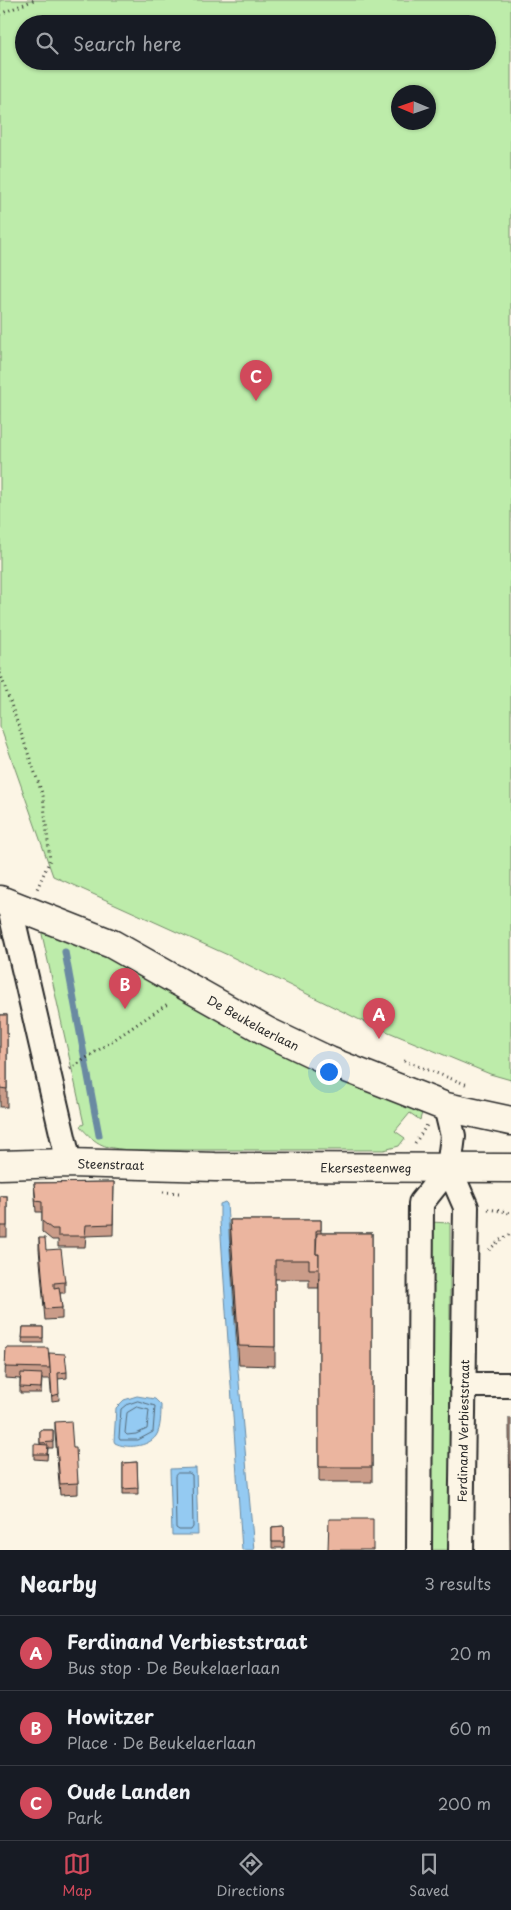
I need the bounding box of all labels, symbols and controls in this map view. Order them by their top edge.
search box [15,15,496,70]
icon: search [33,29,61,57]
text: Search here [73,29,182,57]
north arrow [391,85,436,130]
pin: C [240,360,272,401]
pin: B [109,968,141,1009]
street label: De Beukelaerlaan [204,990,302,1055]
pin: A [363,998,395,1039]
your location [316,1059,342,1085]
street label: Steenstraat [77,1154,145,1174]
street label: Ekersesteenweg [320,1158,412,1177]
street label: Ferdinand Verbieststraat [453,1359,473,1503]
text: Nearby [20,1567,97,1599]
text: 3 results [424,1571,491,1595]
text: Ferdinand Verbieststraat [67,1627,308,1655]
text: A [30,1641,42,1665]
text: 20 m [450,1641,491,1665]
text: Bus stop · De Beukelaerlaan [67,1655,280,1679]
text: Howitzer [67,1702,154,1730]
text: B [31,1716,41,1740]
text: 60 m [449,1716,491,1740]
text: Place · De Beukelaerlaan [67,1730,256,1754]
text: Oude Landen [67,1777,191,1805]
text: C [30,1791,42,1815]
text: 200 m [438,1791,491,1815]
text: Park [67,1805,103,1829]
tab: Map [62,1850,92,1901]
tab: Directions [217,1850,285,1901]
tab: Saved [409,1850,449,1901]

